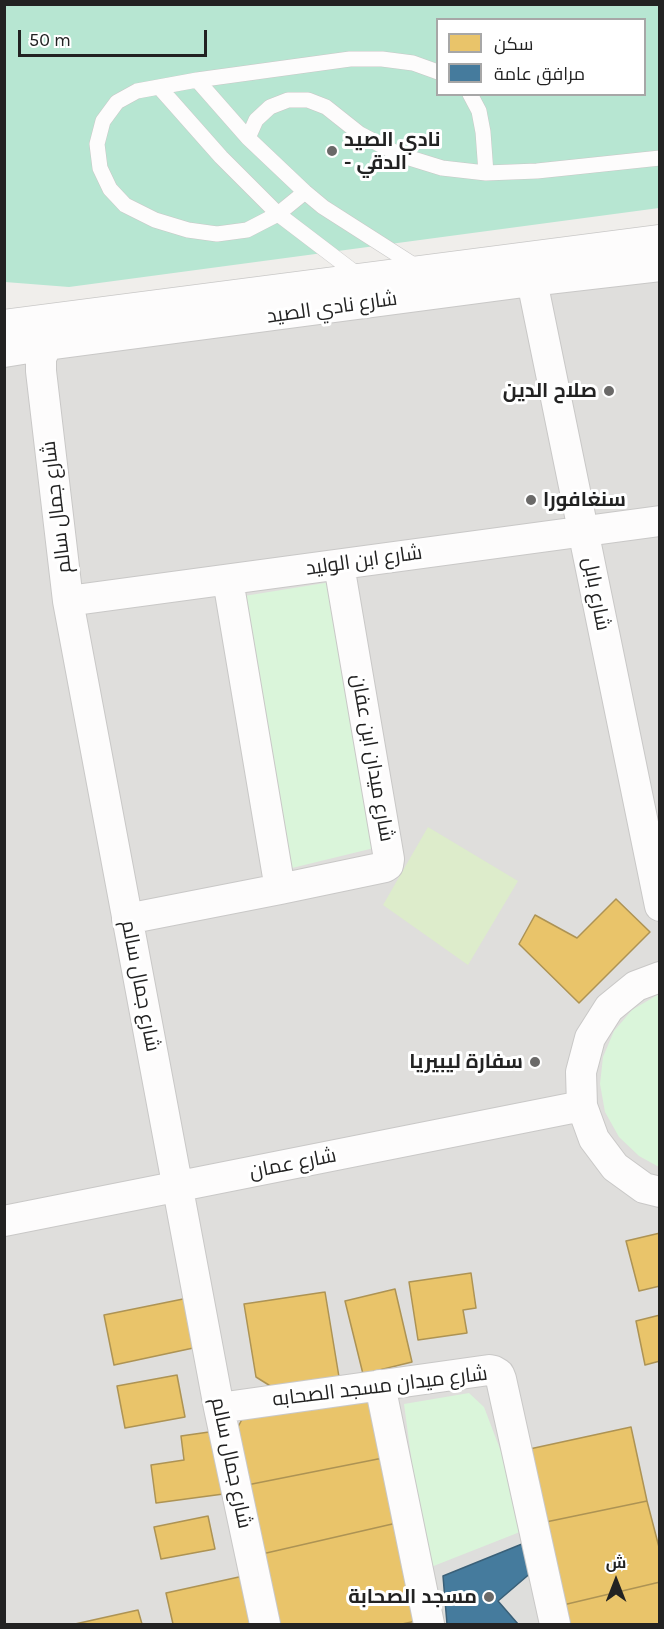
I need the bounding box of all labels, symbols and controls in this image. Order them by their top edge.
scale bar [21,18,210,56]
legend [436,18,646,96]
text: 50 m [29,29,71,51]
text: سكن [494,33,533,55]
text: مرافق عامة [494,63,585,85]
place label: نادي الصيد - الدقي [344,128,441,175]
marker: نادي الصيد - الدقي [325,144,339,158]
street label: شارع نادي الصيد [265,287,399,329]
place label: صلاح الدين [503,379,597,403]
marker: صلاح الدين [602,384,616,398]
street label: شارع جمال سالم [37,439,77,575]
place label: سنغافورا [543,488,626,512]
marker: سنغافورا [524,493,538,507]
street label: شارع ابن الوليد [304,541,424,581]
street label: شارع بابل [577,555,615,633]
street label: شارع ميدان ابن عفان [345,672,399,844]
street label: شارع جمال سالم [116,918,164,1054]
place label: سفارة ليبيريا [409,1050,523,1074]
marker: سفارة ليبيريا [528,1055,542,1069]
street label: شارع عمان [247,1144,339,1184]
street label: شارع ميدان مسجد الصحابه [271,1362,489,1412]
street label: شارع جمال سالم [205,1395,257,1531]
north arrow [586,1551,646,1611]
text: ش [606,1553,626,1572]
place label: مسجد الصحابة [348,1585,477,1609]
marker: مسجد الصحابة [482,1590,496,1604]

